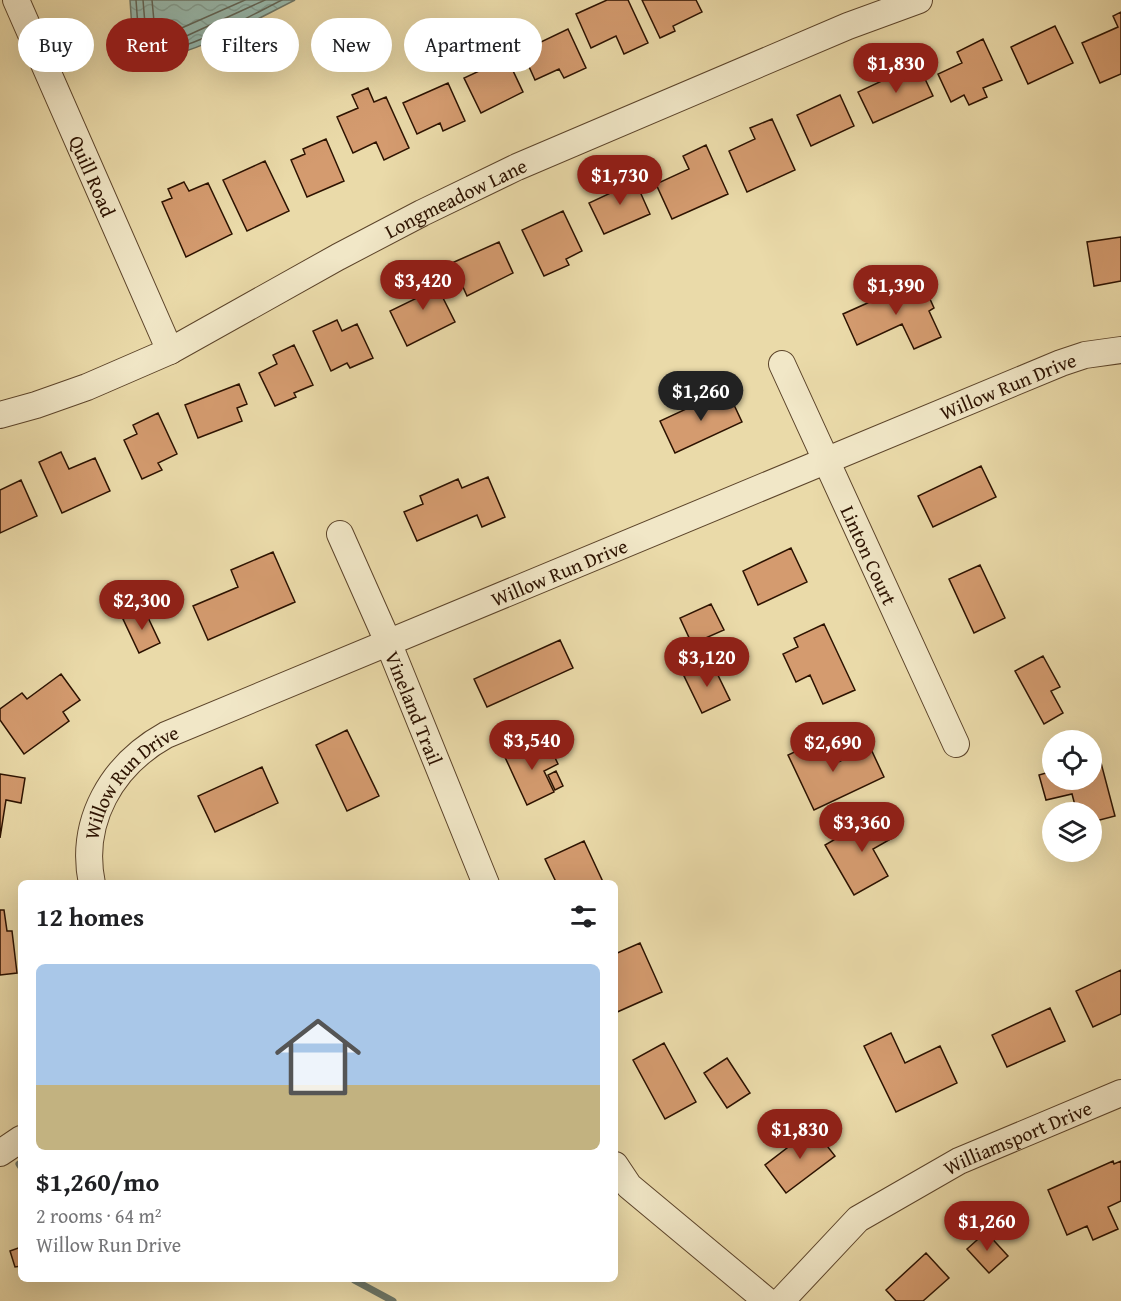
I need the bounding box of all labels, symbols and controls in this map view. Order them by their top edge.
chip: Buy [18,18,94,72]
chip: Rent [106,18,189,72]
chip: Filters [201,18,299,72]
chip: New [311,18,392,72]
chip: Apartment [404,18,542,72]
pin: $1,830 [847,43,945,94]
text: $1,830 [867,48,925,77]
street label: Quill Road [63,131,124,221]
street label: Longmeadow Lane [379,150,531,245]
pin: $1,730 [571,155,669,206]
text: $1,730 [591,160,649,189]
pin: $3,420 [374,260,472,311]
text: $3,420 [394,265,452,294]
pin: $1,390 [847,265,945,316]
text: $1,390 [867,270,925,299]
street label: Willow Run Drive [935,345,1080,426]
pin: $1,260 [652,371,750,422]
text: $1,260 [672,376,730,405]
street label: Linton Court [834,500,905,610]
street label: Willow Run Drive [486,530,632,613]
pin: $2,300 [93,580,191,631]
text: $2,300 [113,585,171,614]
pin: $3,120 [658,637,756,688]
text: $3,120 [678,642,736,671]
street label: Vineland Trail [378,646,451,769]
street label: Willow Run Drive [76,717,183,842]
pin: $3,540 [483,720,581,771]
pin: $2,690 [784,722,882,773]
text: $3,540 [503,725,561,754]
text: $2,690 [804,727,862,756]
map controls [1042,730,1102,862]
button: locate [1042,730,1102,790]
pin: $3,360 [813,802,911,853]
button: layers [1042,802,1102,862]
text: $3,360 [833,807,891,836]
text: 12 homes [36,897,144,936]
icon: filters [567,900,600,933]
icon: home [264,1003,372,1111]
street label: Williamsport Drive [938,1092,1096,1182]
pin: $1,830 [751,1109,849,1160]
text: $1,830 [771,1114,829,1143]
text: $1,260/mo [36,1162,159,1201]
text: 2 rooms · 64 m² [36,1201,162,1230]
pin: $1,260 [938,1201,1036,1252]
text: $1,260 [958,1206,1016,1235]
text: Willow Run Drive [36,1230,181,1259]

